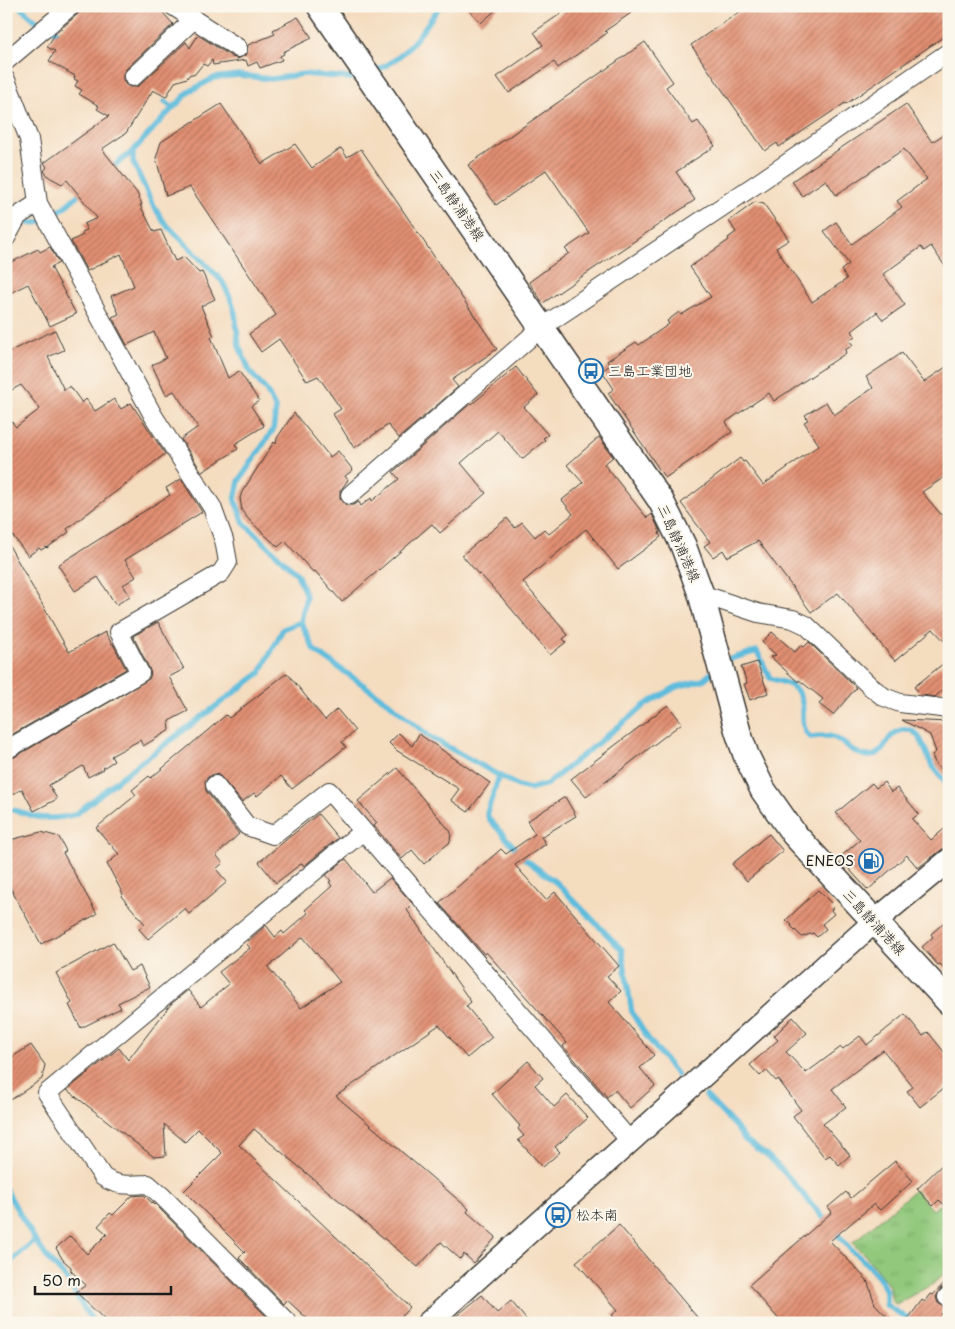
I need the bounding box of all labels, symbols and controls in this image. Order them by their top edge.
street label: 三島静浦港線 [425,164,490,245]
bus stop icon: 三島工業団地 [578,358,604,384]
place label: 三島工業団地 [608,360,692,381]
street label: 三島静浦港線 [653,500,706,585]
fuel station icon: ENEOS [858,848,884,874]
place label: ENEOS [806,850,854,871]
street label: 三島静浦港線 [838,884,911,960]
bus stop icon: 松本南 [545,1202,571,1228]
place label: 松本南 [576,1204,618,1225]
scale bar [35,1264,171,1296]
text: 50 m [42,1268,81,1291]

